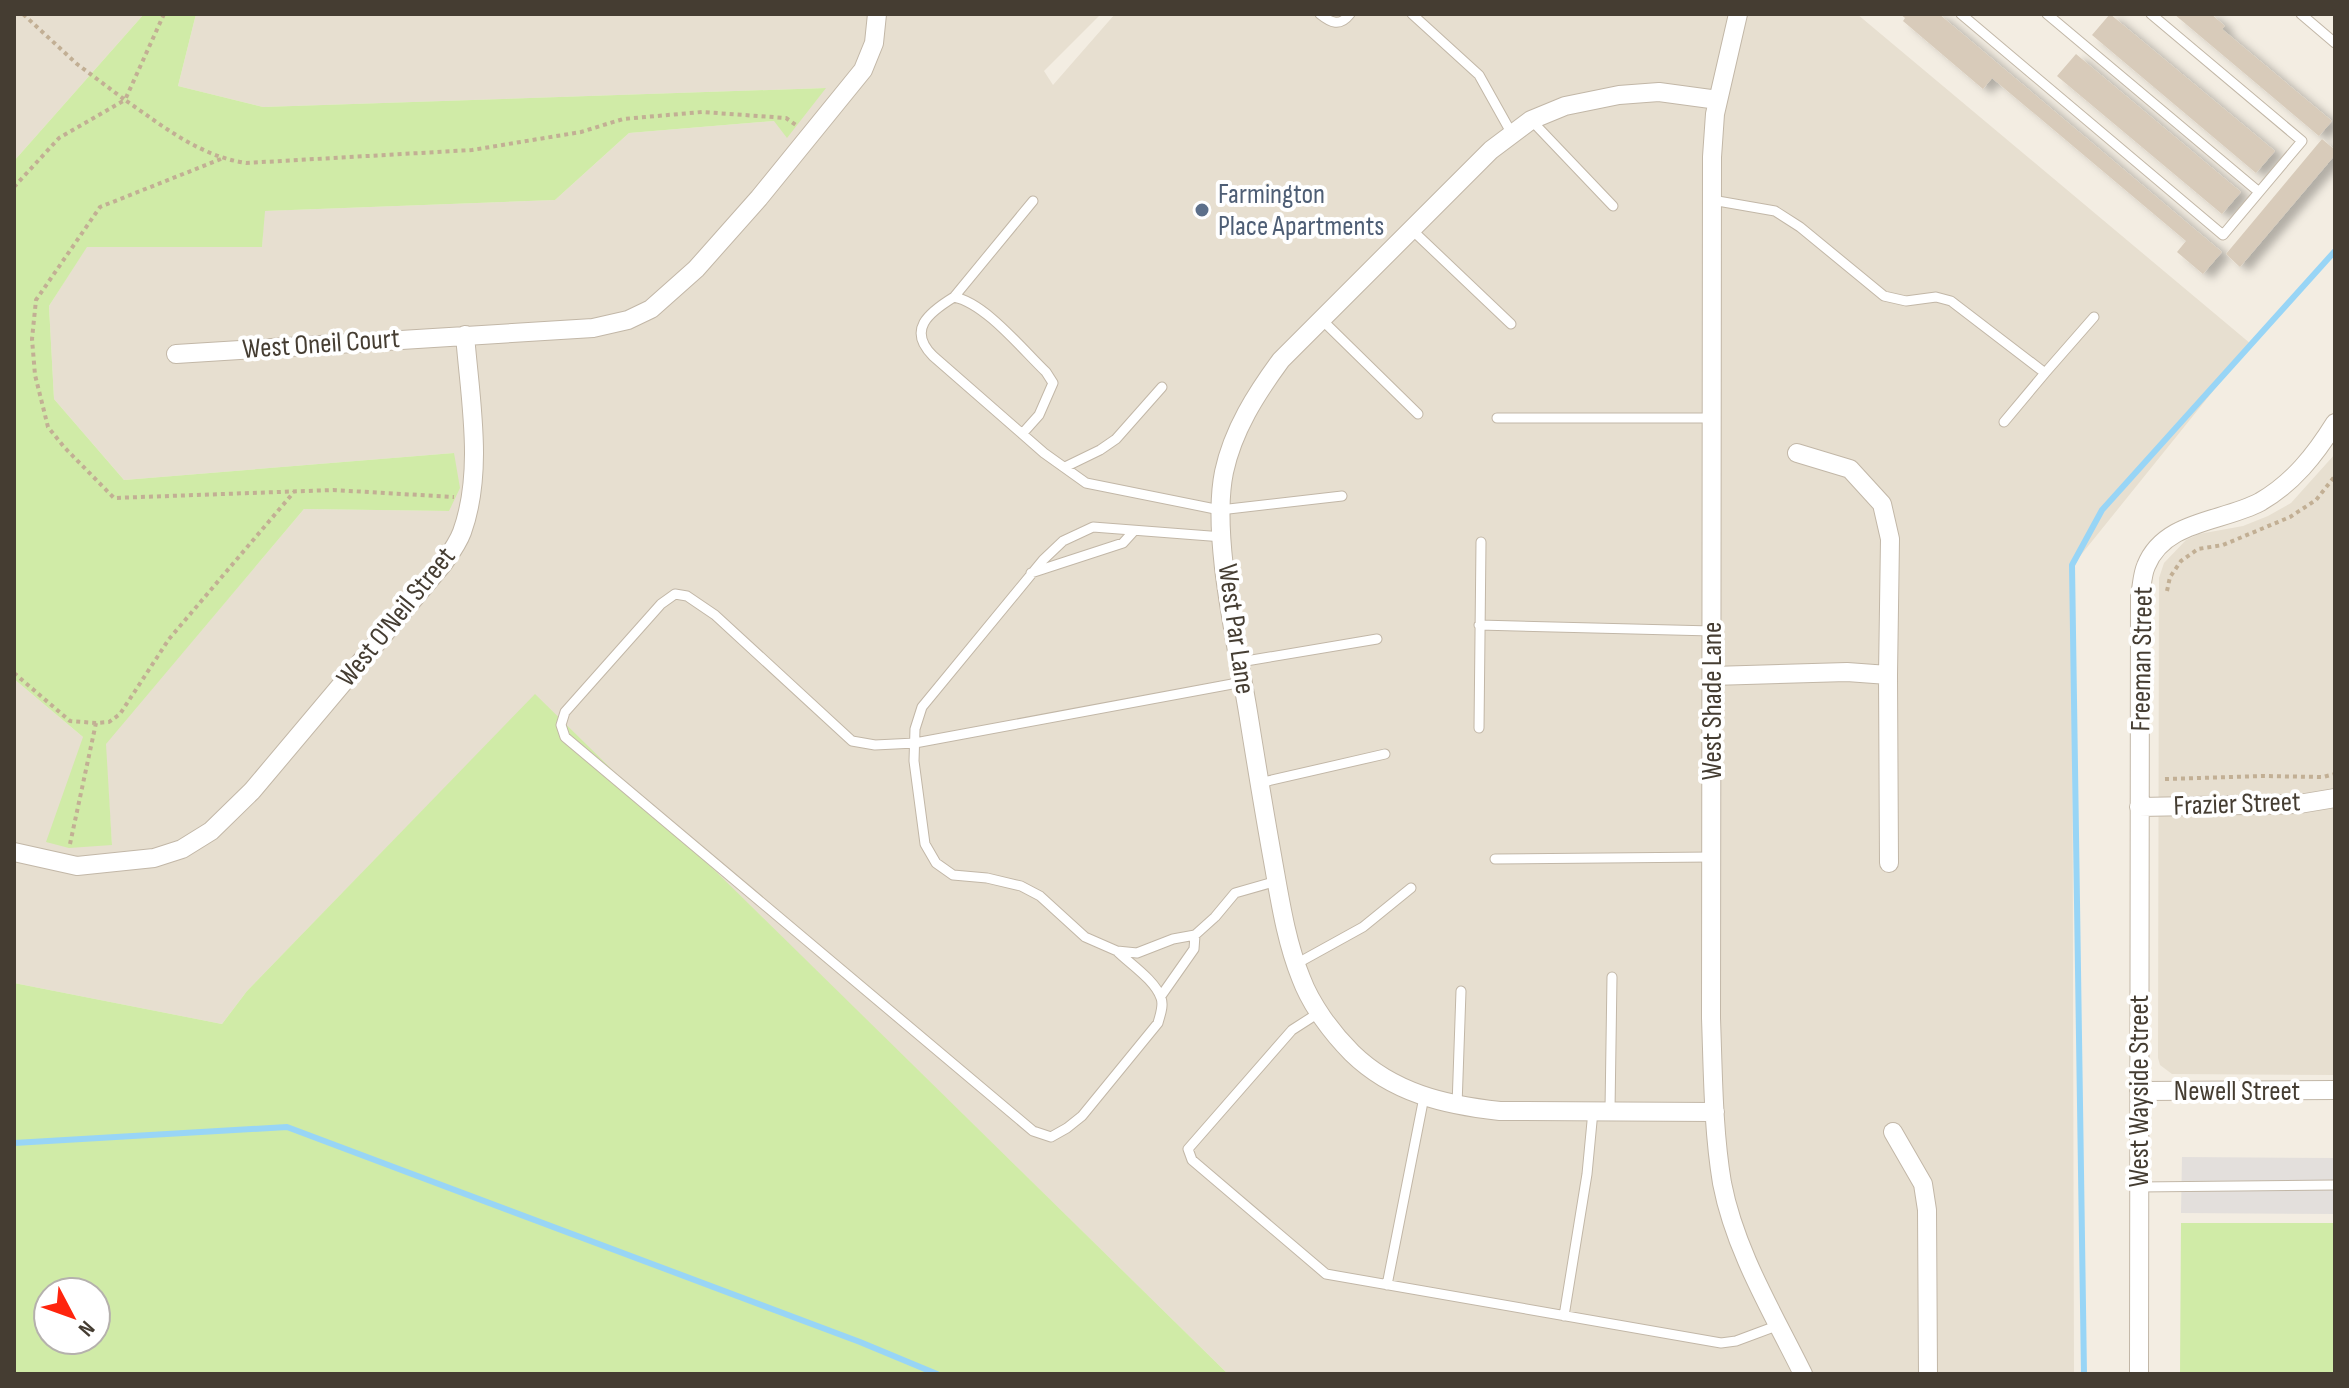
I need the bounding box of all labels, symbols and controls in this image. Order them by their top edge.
place label: Farmington Place Apartments [1218,178,1384,243]
marker: Farmington Place Apartments [1193,201,1211,219]
street label: West Oneil Court [241,322,401,366]
street label: West O'Neil Street [330,541,462,693]
street label: West Par Lane [1211,562,1261,696]
street label: Freeman Street [2124,586,2160,732]
street label: West Shade Lane [1696,622,1729,780]
street label: Frazier Street [2173,785,2301,823]
street label: West Wayside Street [2123,995,2156,1187]
street label: Newell Street [2174,1075,2300,1108]
north arrow [32,1276,112,1356]
text: N [72,1315,100,1341]

